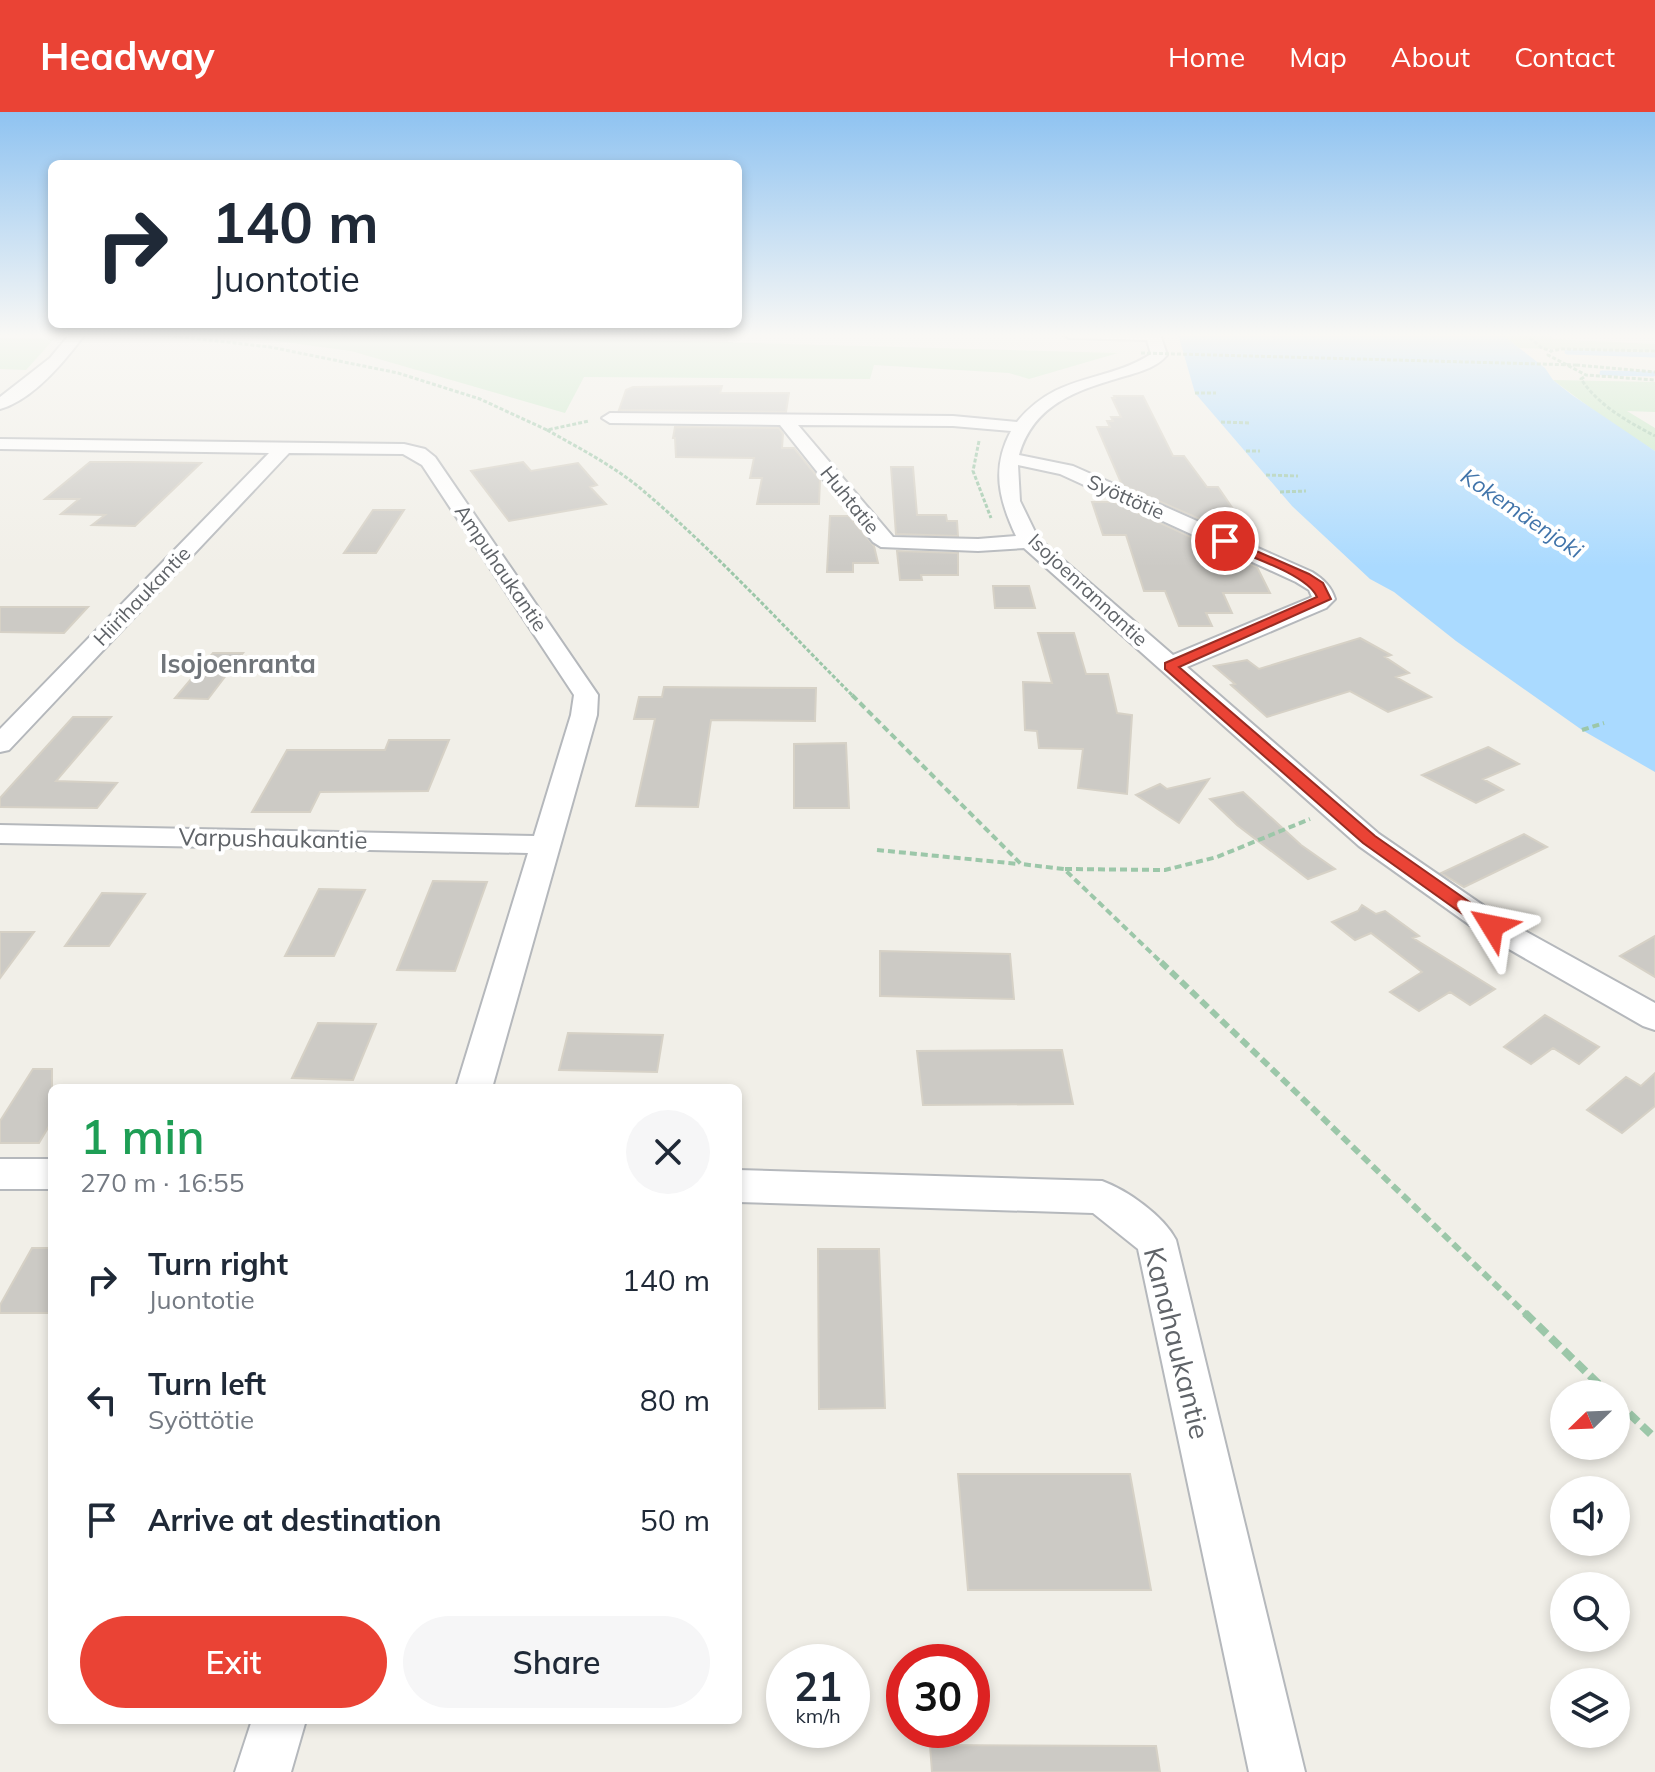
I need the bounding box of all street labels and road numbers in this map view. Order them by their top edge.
street label: Huhtatie [815,461,885,539]
street label: Syöttötie [1084,469,1169,525]
street label: Ampuhaukantie [450,500,553,636]
street label: Isojoenrannantie [1023,528,1153,651]
street label: Hiirihaukantie [88,541,195,651]
street label: Varpushaukantie [178,821,368,855]
street label: Kanahaukantie [1137,1243,1218,1442]

